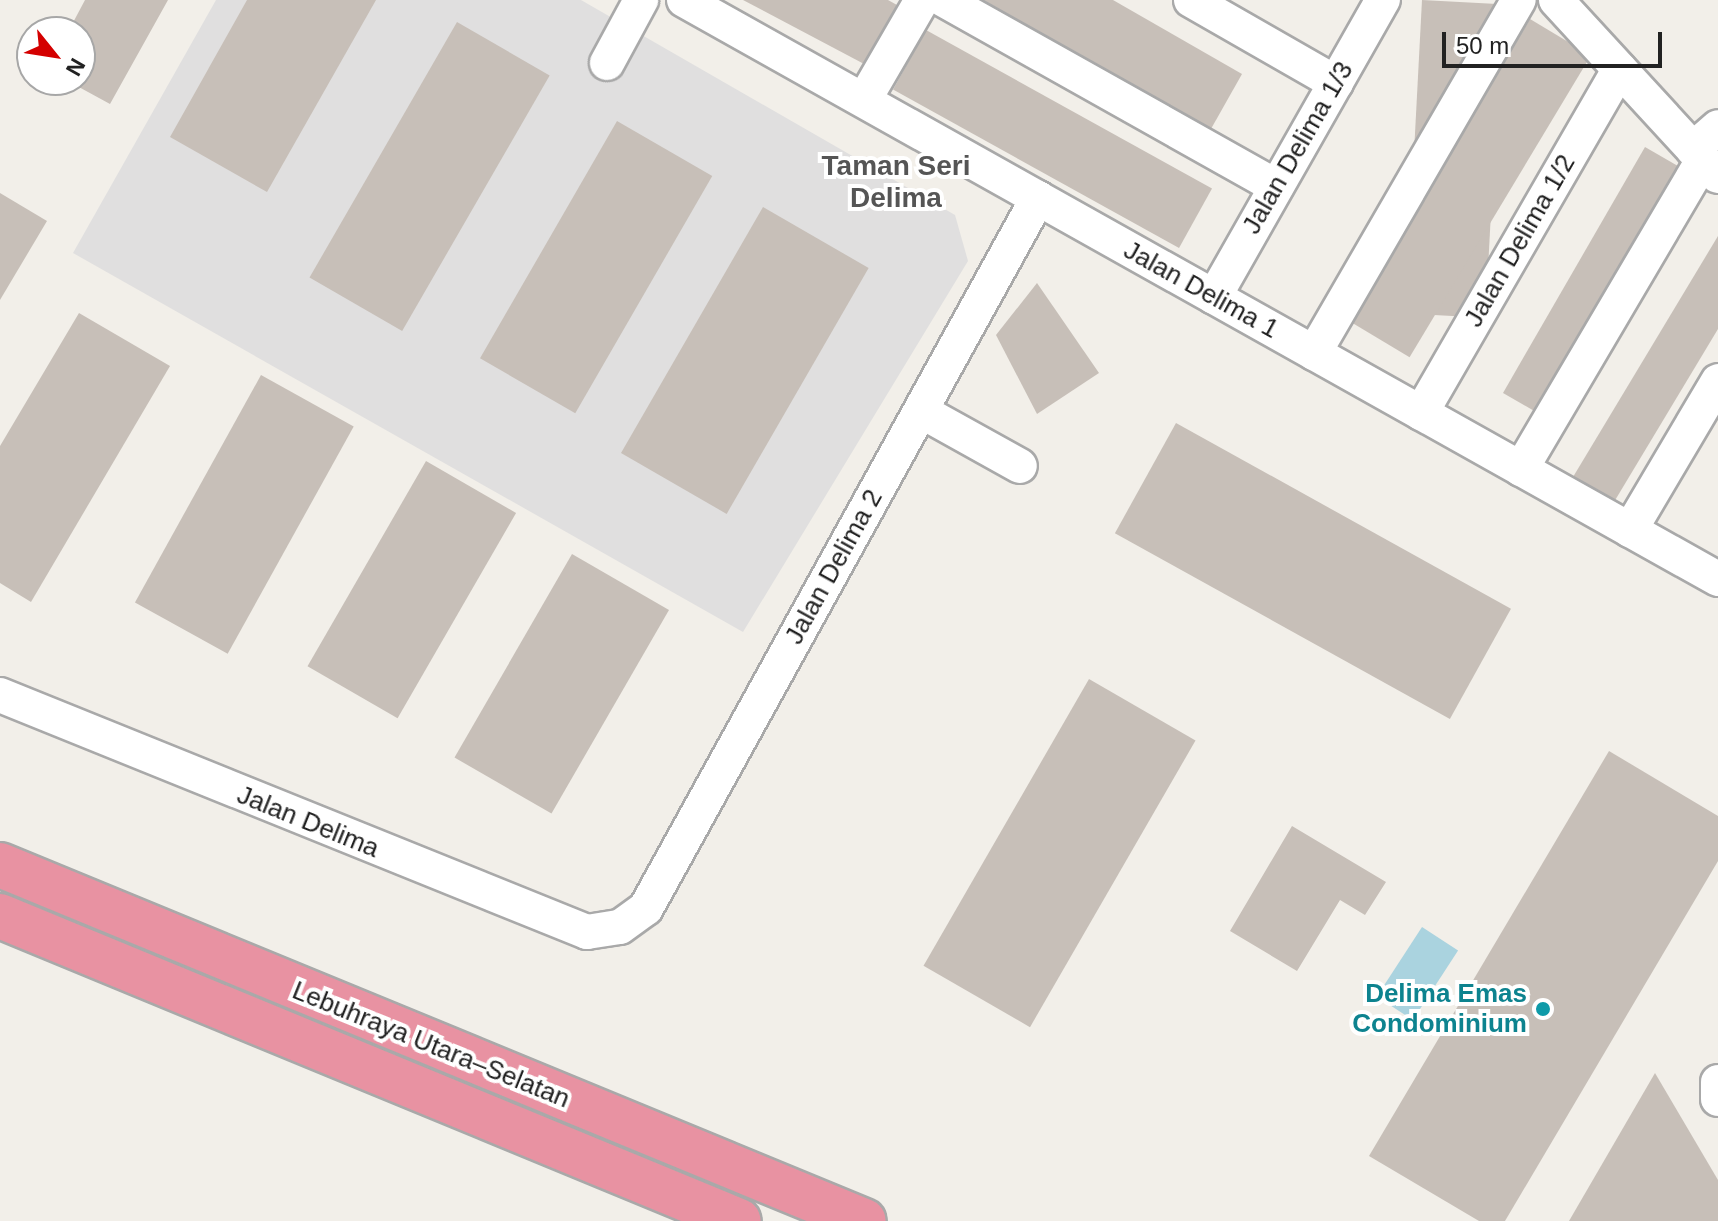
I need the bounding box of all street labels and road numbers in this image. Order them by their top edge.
street label: Jalan Delima 1/3 [1236,56,1360,240]
street label: Jalan Delima 1/2 [1458,149,1582,333]
street label: Jalan Delima 1 [1118,235,1284,345]
street label: Jalan Delima 2 [779,484,889,650]
street label: Jalan Delima [232,779,384,865]
street label: Lebuhraya Utara–Selatan [288,975,574,1115]

